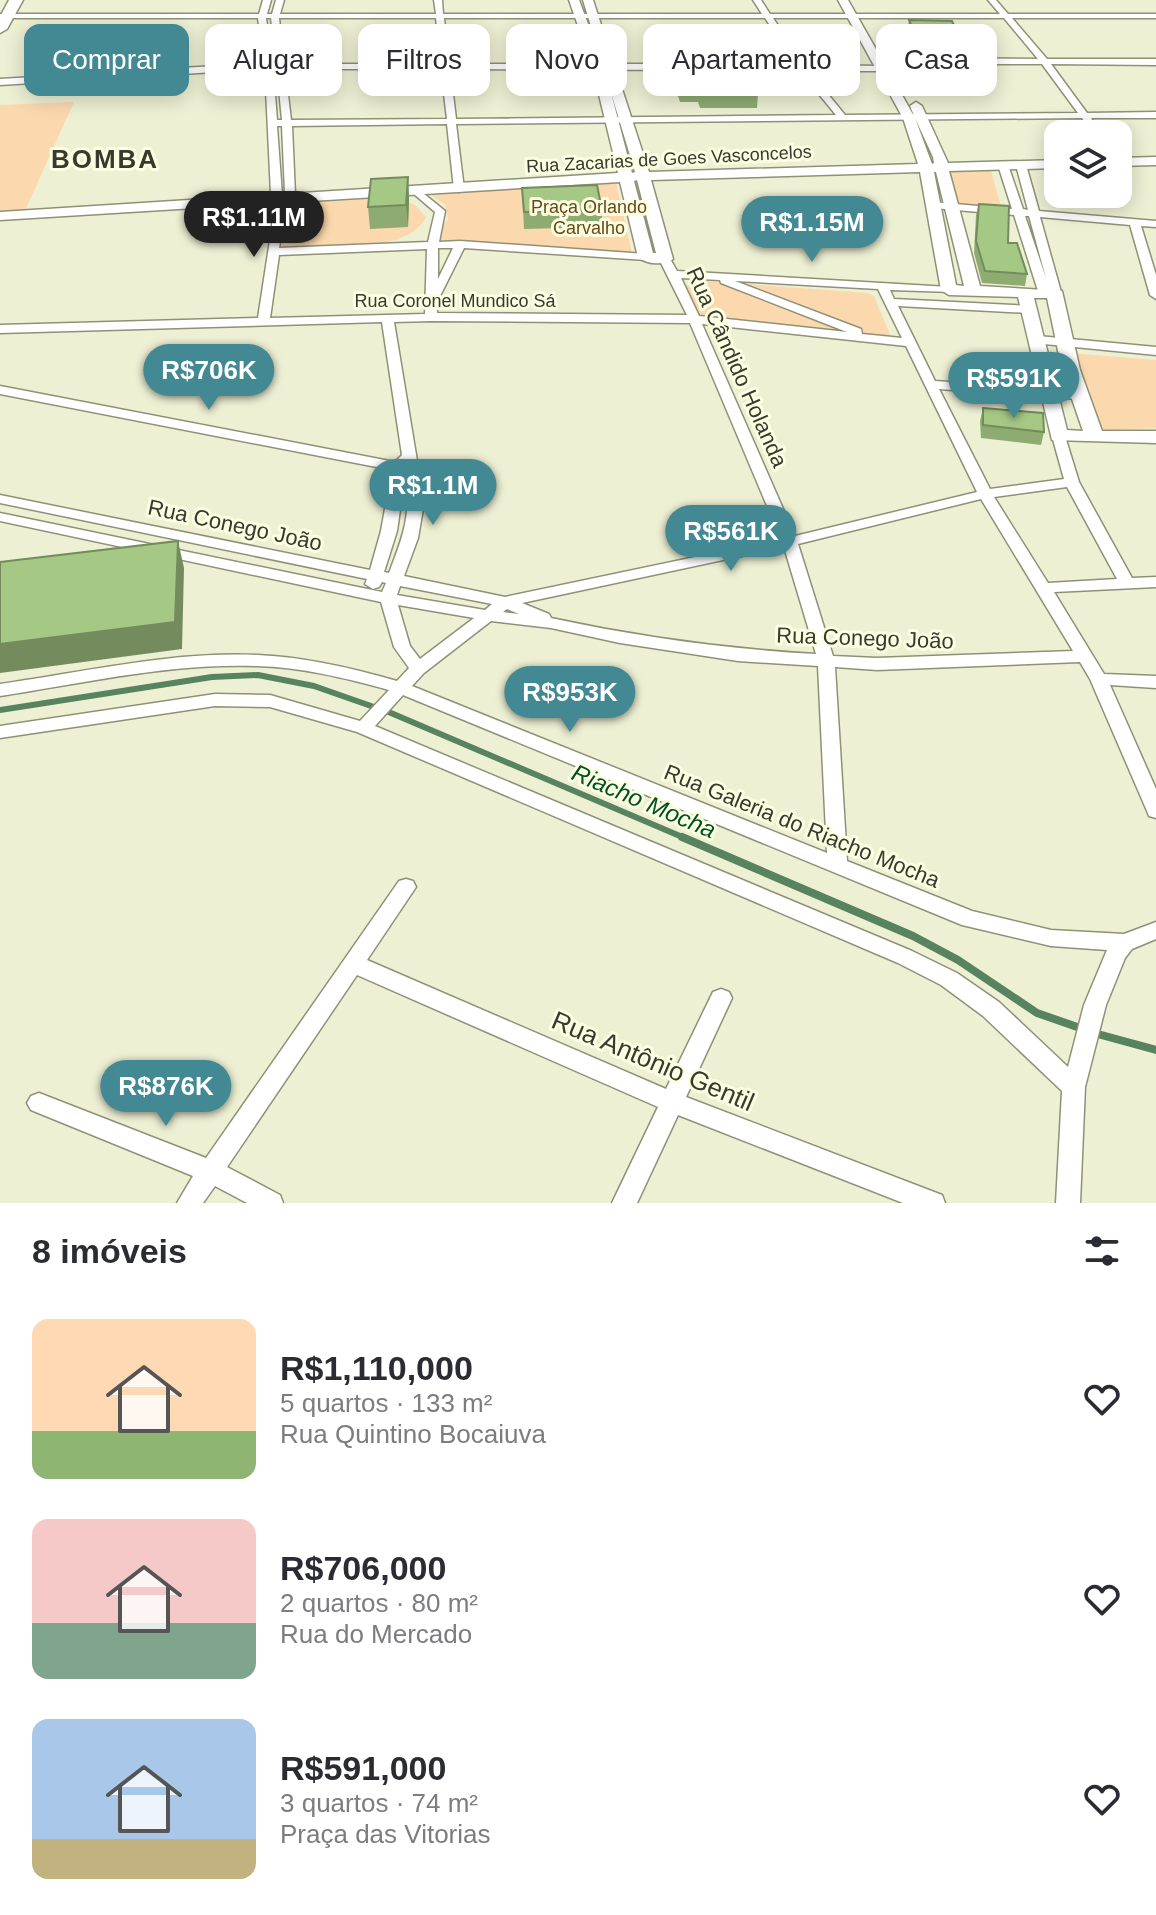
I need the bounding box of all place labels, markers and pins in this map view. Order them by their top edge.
pin: R$1.11M [180,191,328,259]
pin: R$1.15M [738,196,886,264]
pin: R$706K [144,344,274,412]
pin: R$591K [949,352,1079,420]
pin: R$1.1M [368,459,498,527]
pin: R$561K [666,505,796,573]
pin: R$953K [505,666,635,734]
pin: R$876K [101,1060,231,1128]

